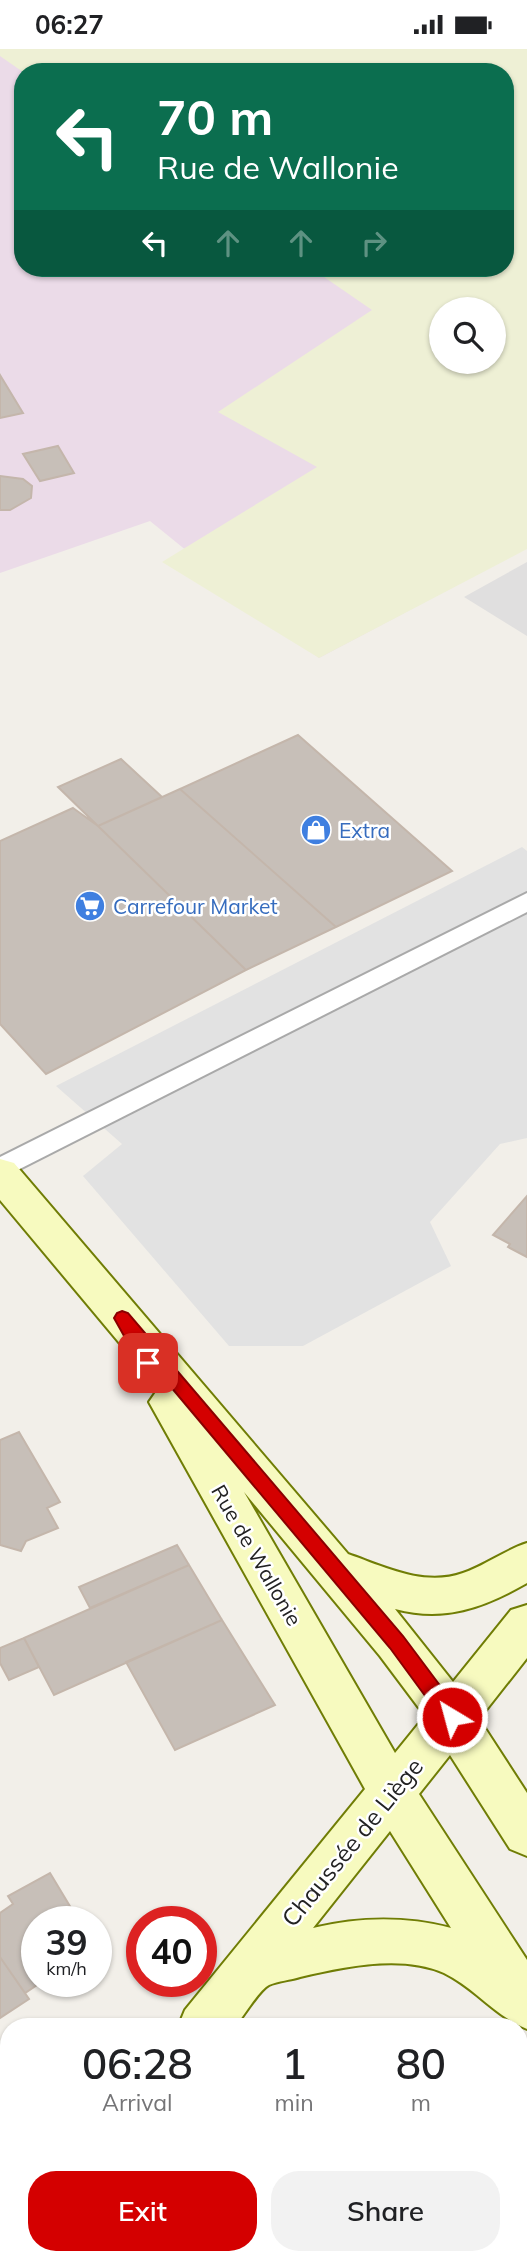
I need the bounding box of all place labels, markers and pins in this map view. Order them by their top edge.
shop icon: Extra [299,813,333,847]
place label: Extra [339,817,390,843]
supermarket icon: Carrefour Market [73,889,107,923]
place label: Carrefour Market [113,893,278,919]
pin [118,1333,178,1393]

